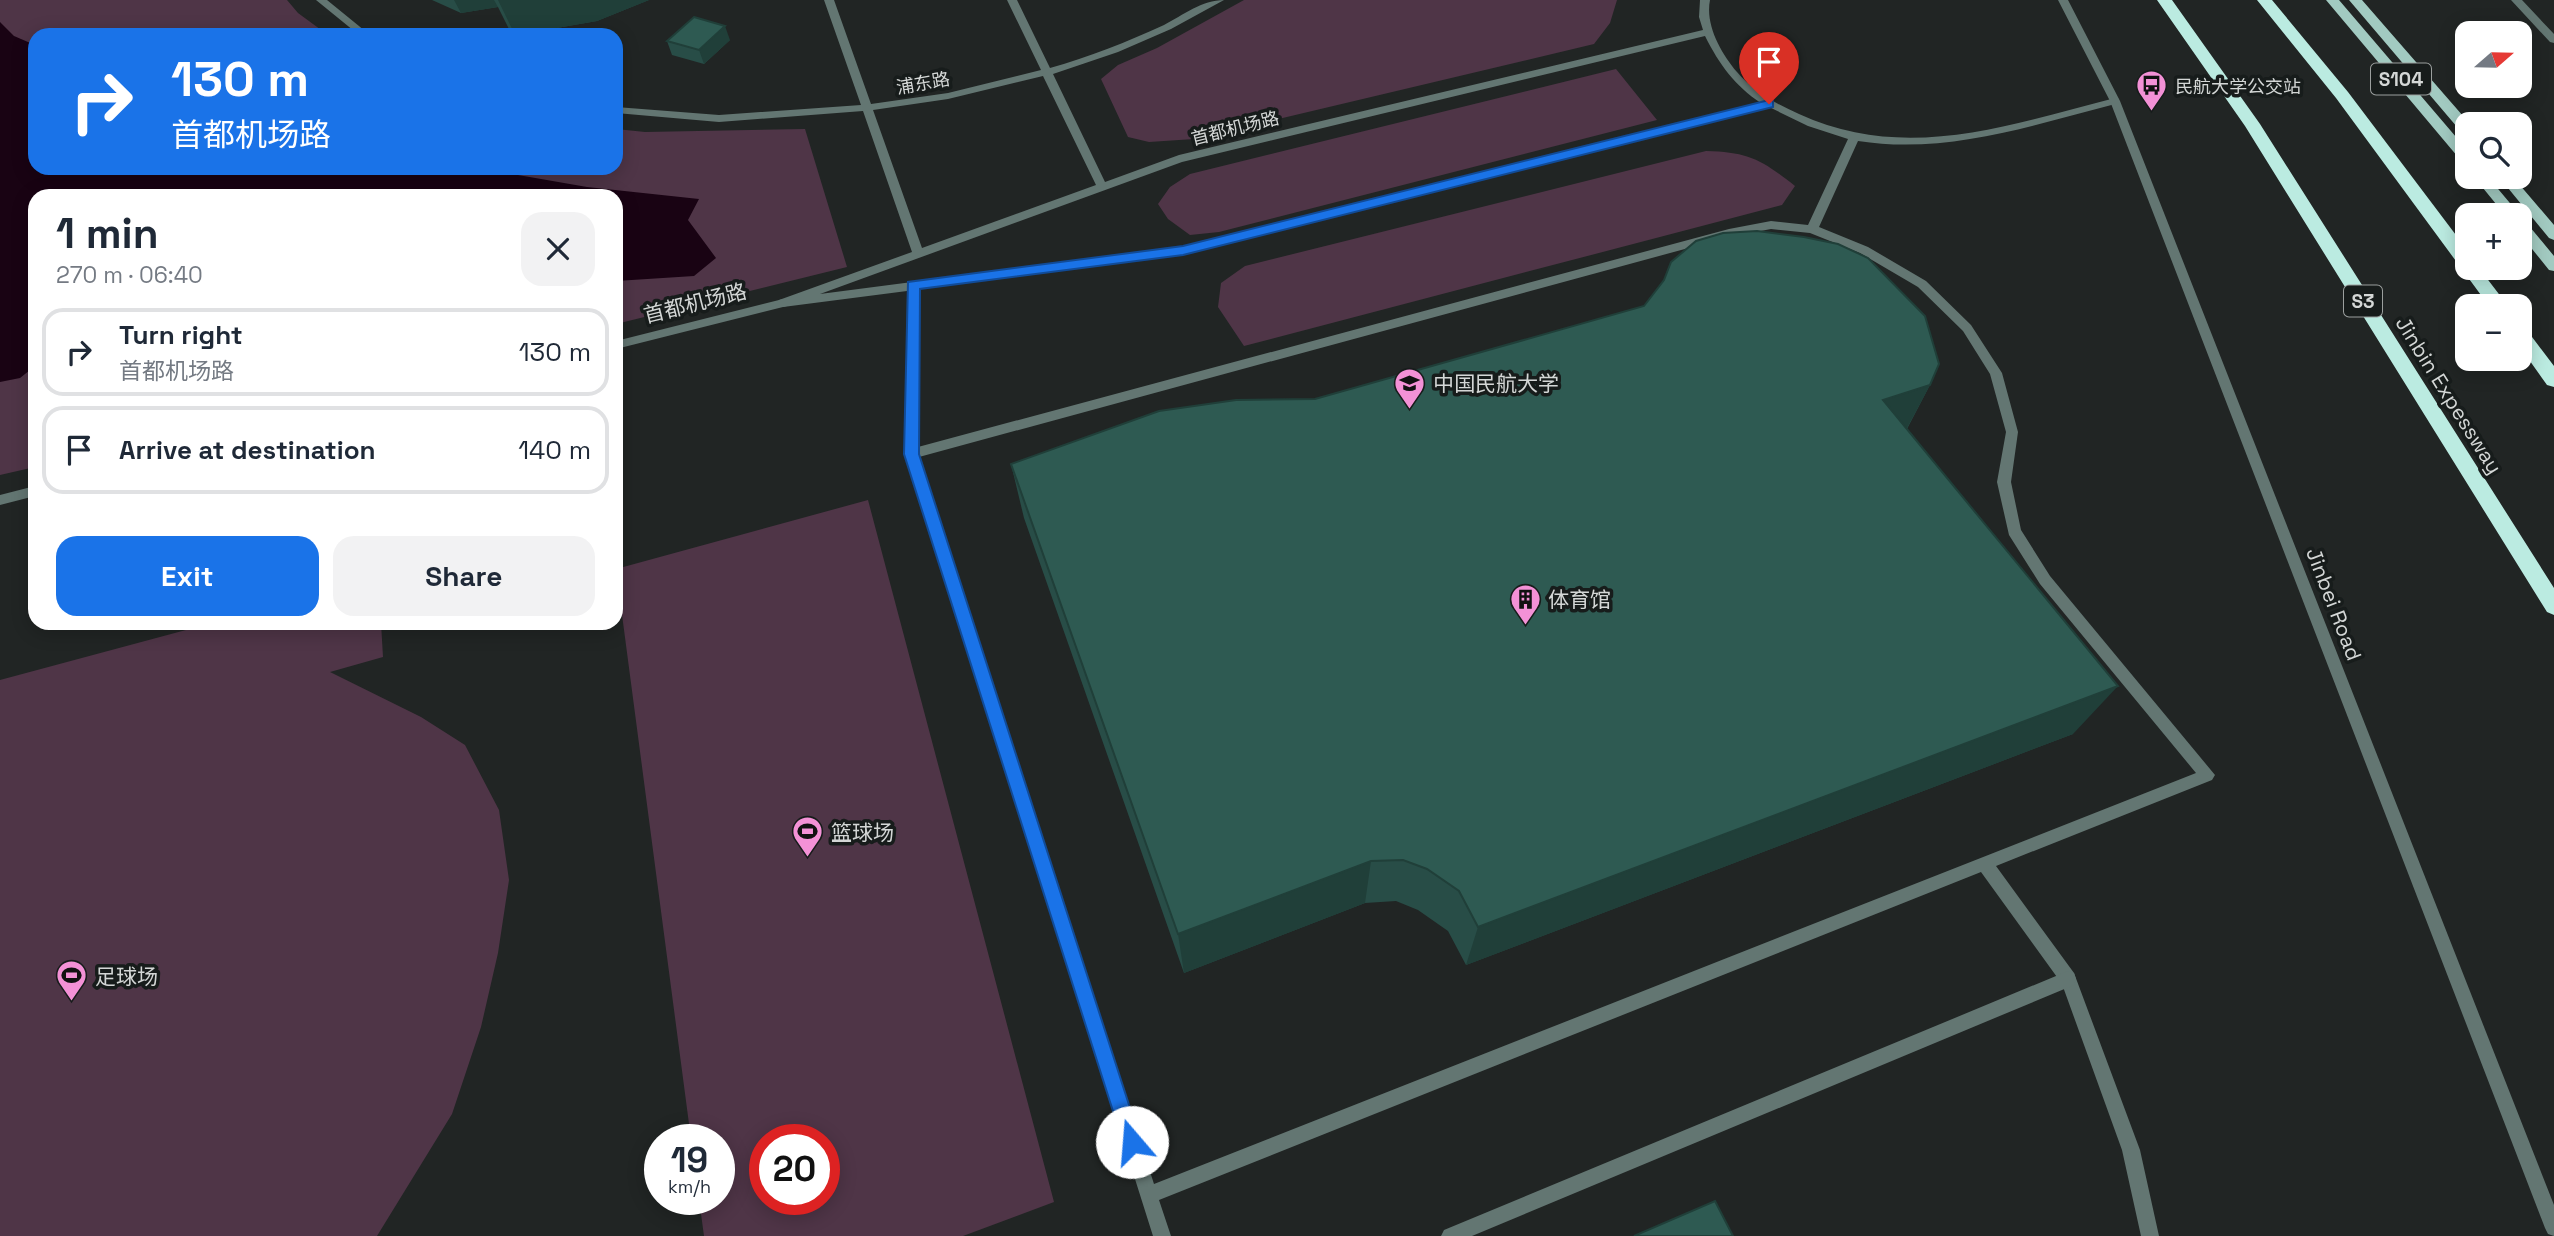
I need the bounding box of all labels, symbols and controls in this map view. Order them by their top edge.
north arrow [2455,21,2532,98]
map controls [2455,21,2532,371]
pin [1739,32,1799,104]
icon: arrive [1750,43,1788,81]
text: 130 m [171,48,309,110]
icon: right [56,56,147,147]
road number: S104 [2371,64,2431,94]
street label: 浦东路 [894,67,952,99]
bus stop icon: 民航大学公交站 [2135,69,2169,113]
place label: 民航大学公交站 [2175,75,2301,98]
street label: 首都机场路 [1189,106,1281,150]
button: search [2455,112,2532,189]
text: 首都机场路 [171,115,331,155]
button: + [2455,203,2532,280]
text: 1 min [56,207,159,260]
button: close [521,212,595,286]
text: 270 m · 06:40 [56,260,203,290]
street label: 首都机场路 [641,277,749,329]
road number: S3 [2344,286,2382,316]
button: − [2455,294,2532,371]
street label: Jinbin Expessway [2390,311,2508,479]
text: Turn right [119,318,243,352]
icon: right [60,333,98,371]
text: 130 m [519,335,591,369]
text: 首都机场路 [119,356,234,386]
school or university icon: 中国民航大学 [1393,366,1427,410]
place label: 中国民航大学 [1433,370,1559,397]
icon: arrive [60,431,98,469]
text: Arrive at destination [119,433,376,467]
text: 140 m [518,433,591,467]
button: Exit [56,536,319,616]
button: Share [333,536,595,616]
street label: Jinbei Road [2300,544,2368,664]
building icon: 体育馆 [1508,582,1542,626]
place label: 体育馆 [1548,586,1611,613]
sports icon: 篮球场 [791,815,825,859]
place label: 篮球场 [831,819,894,846]
sports icon: 足球场 [55,959,89,1003]
place label: 足球场 [95,963,158,990]
position arrow [1095,1105,1169,1179]
speed limit sign: 20 [749,1124,840,1215]
text: 19 [671,1138,708,1182]
text: km/h [668,1175,711,1198]

